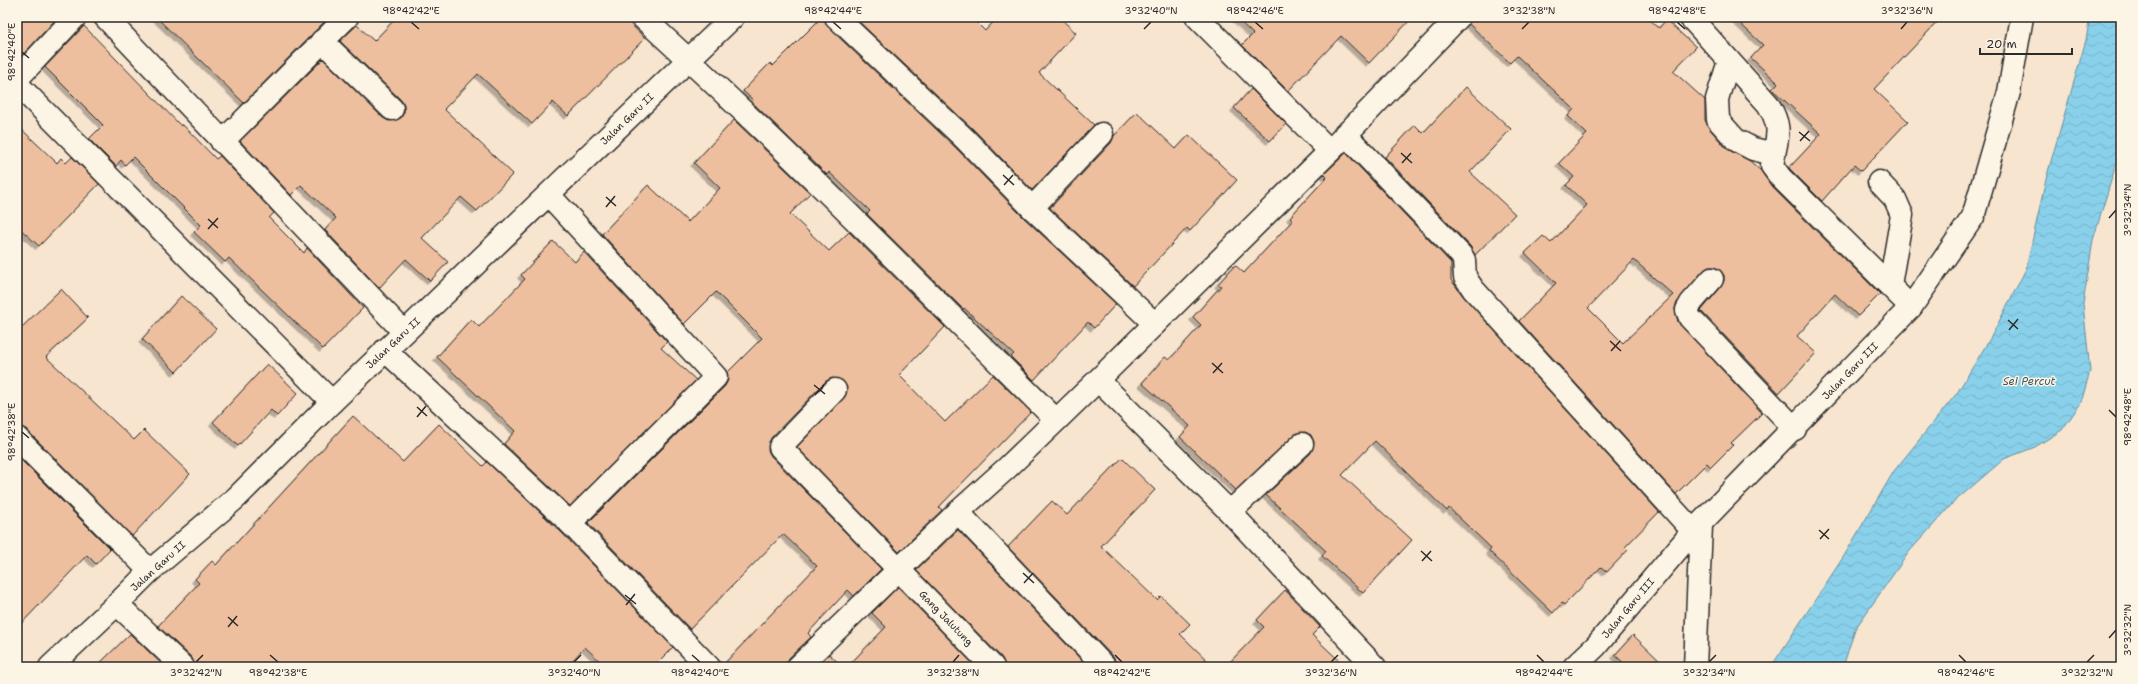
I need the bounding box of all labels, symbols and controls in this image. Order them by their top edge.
text: 98°42'42"E [382,4,440,17]
text: 98°42'44"E [804,4,862,17]
text: 3°32'40"N [1124,4,1178,17]
text: 98°42'46"E [1226,4,1284,17]
text: 3°32'38"N [1503,4,1555,17]
text: 98°42'48"E [1648,4,1706,17]
text: 3°32'36"N [1881,4,1933,17]
text: 98°42'40"E [5,23,18,81]
scale bar [1980,30,2072,56]
text: 20 m [1986,36,2017,52]
street label: Jalan Garu II [598,90,657,148]
text: 3°32'34"N [2121,184,2134,236]
street label: Jalan Garu II [363,314,423,371]
street label: Jalan Garu III [1819,339,1881,402]
water label: Sei Percut [2003,374,2056,389]
text: 98°42'48"E [2121,388,2134,446]
text: 98°42'38"E [5,403,18,461]
street label: Jalan Garu II [128,538,188,594]
street label: Jalan Garu III [1599,575,1657,641]
street label: Gang Jalutung [916,588,976,648]
text: 3°32'32"N [2121,604,2134,656]
text: 3°32'42"N [170,666,222,679]
text: 98°42'38"E [249,666,307,679]
text: 3°32'40"N [547,666,601,679]
text: 98°42'40"E [671,666,729,679]
text: 3°32'38"N [927,666,979,679]
text: 98°42'42"E [1093,666,1151,679]
text: 3°32'36"N [1305,666,1357,679]
text: 98°42'44"E [1515,666,1573,679]
text: 3°32'34"N [1683,666,1735,679]
text: 98°42'46"E [1937,666,1995,679]
text: 3°32'32"N [2061,666,2113,679]

